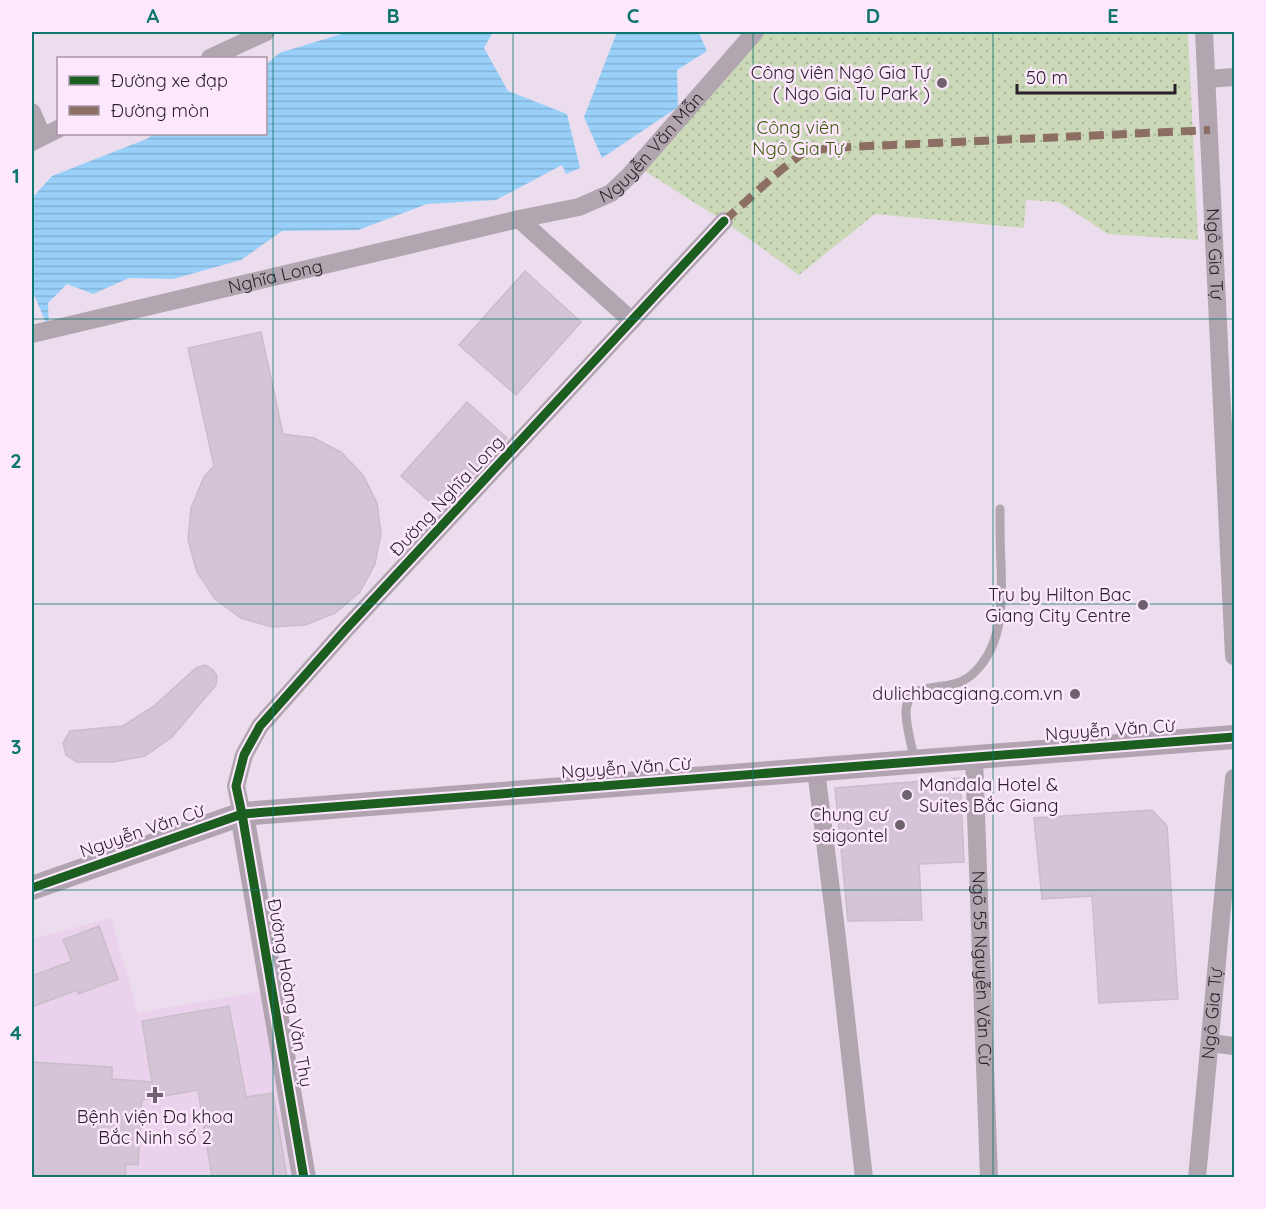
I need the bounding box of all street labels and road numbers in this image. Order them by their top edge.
street label: Nguyễn Văn Mẫn [596,87,708,208]
street label: Ngô Gia Tự [1201,208,1229,301]
street label: Nghĩa Long [226,254,325,298]
street label: Đường Nghĩa Long [385,430,509,561]
street label: Nguyễn Văn Cừ [1044,713,1176,746]
street label: Nguyễn Văn Cừ [560,751,692,784]
street label: Nguyễn Văn Cừ [77,798,208,863]
street label: Ngõ 55 Nguyễn Văn Cừ [967,870,997,1066]
street label: Đường Hoàng Văn Thụ [263,897,318,1089]
street label: Ngô Gia Tự [1196,966,1227,1060]

